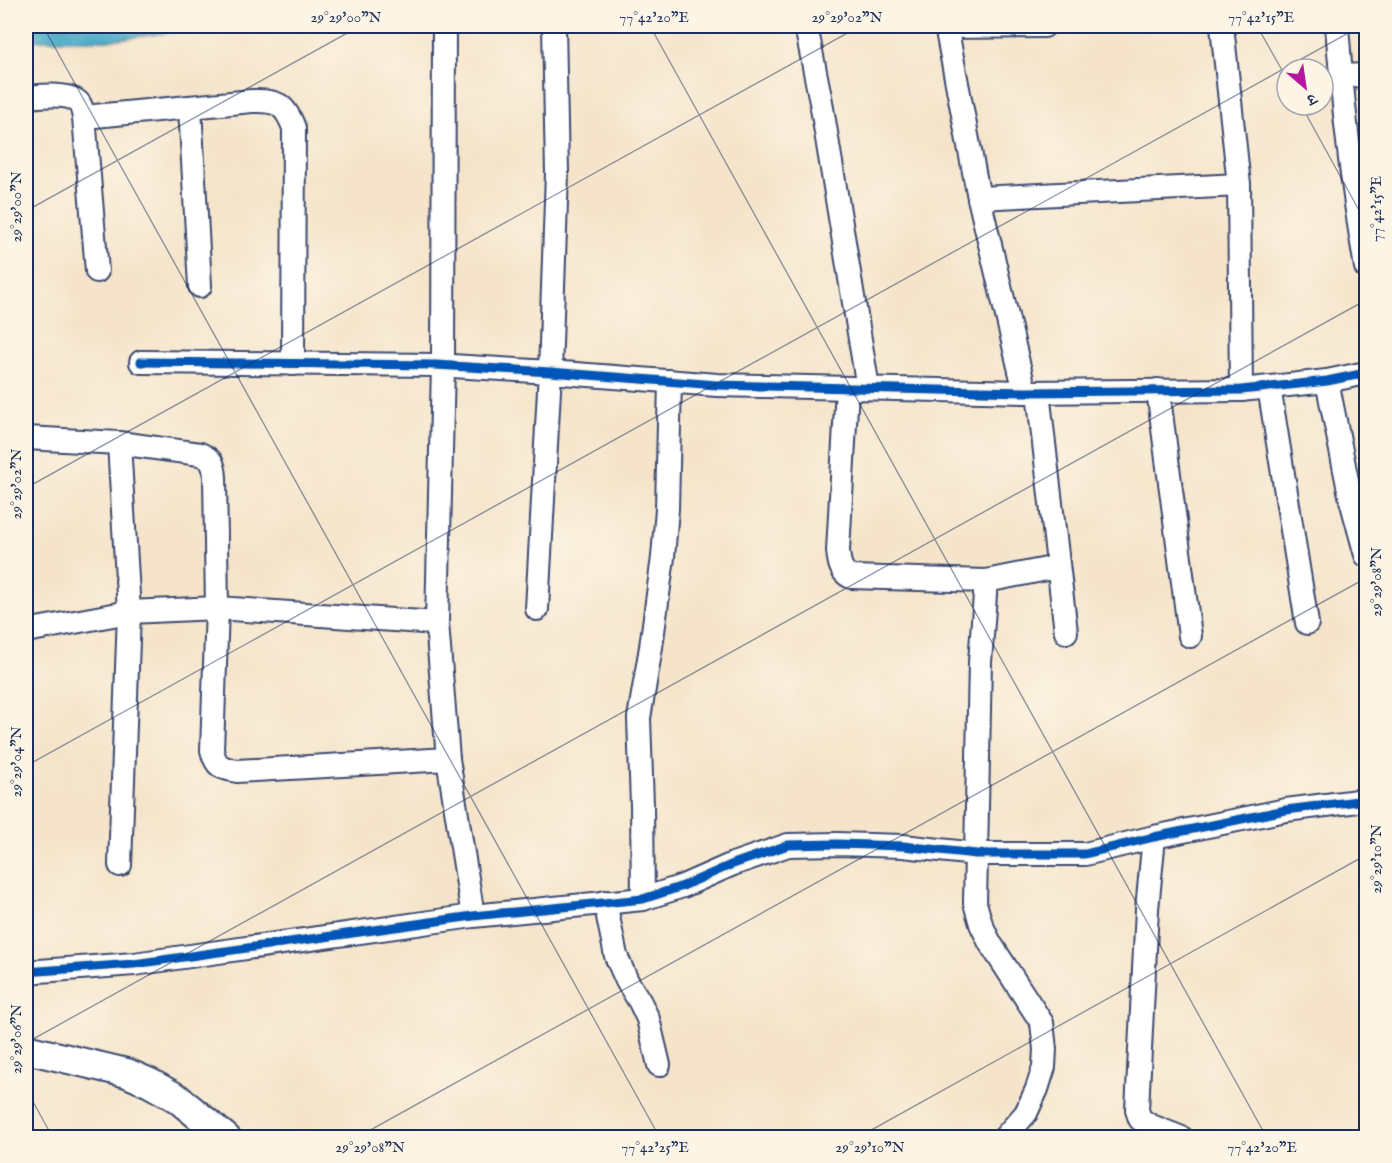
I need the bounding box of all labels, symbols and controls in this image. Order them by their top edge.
text: 29°29'00"N [310,8,382,27]
text: 77°42'20"E [619,8,689,27]
text: 29°29'02"N [812,8,882,27]
text: 77°42'15"E [1228,8,1294,27]
north arrow [1275,57,1335,117]
text: उ [1301,87,1321,110]
text: 29°29'00"N [7,171,26,243]
text: 77°42'15"E [1367,176,1386,242]
text: 29°29'02"N [7,449,26,519]
text: 29°29'08"N [1367,547,1386,617]
text: 29°29'04"N [7,726,26,798]
text: 29°29'10"N [1367,824,1386,894]
text: 29°29'06"N [7,1004,26,1074]
text: 29°29'08"N [335,1138,405,1157]
text: 77°42'25"E [621,1138,689,1157]
text: 29°29'10"N [835,1138,905,1157]
text: 77°42'20"E [1227,1138,1297,1157]

